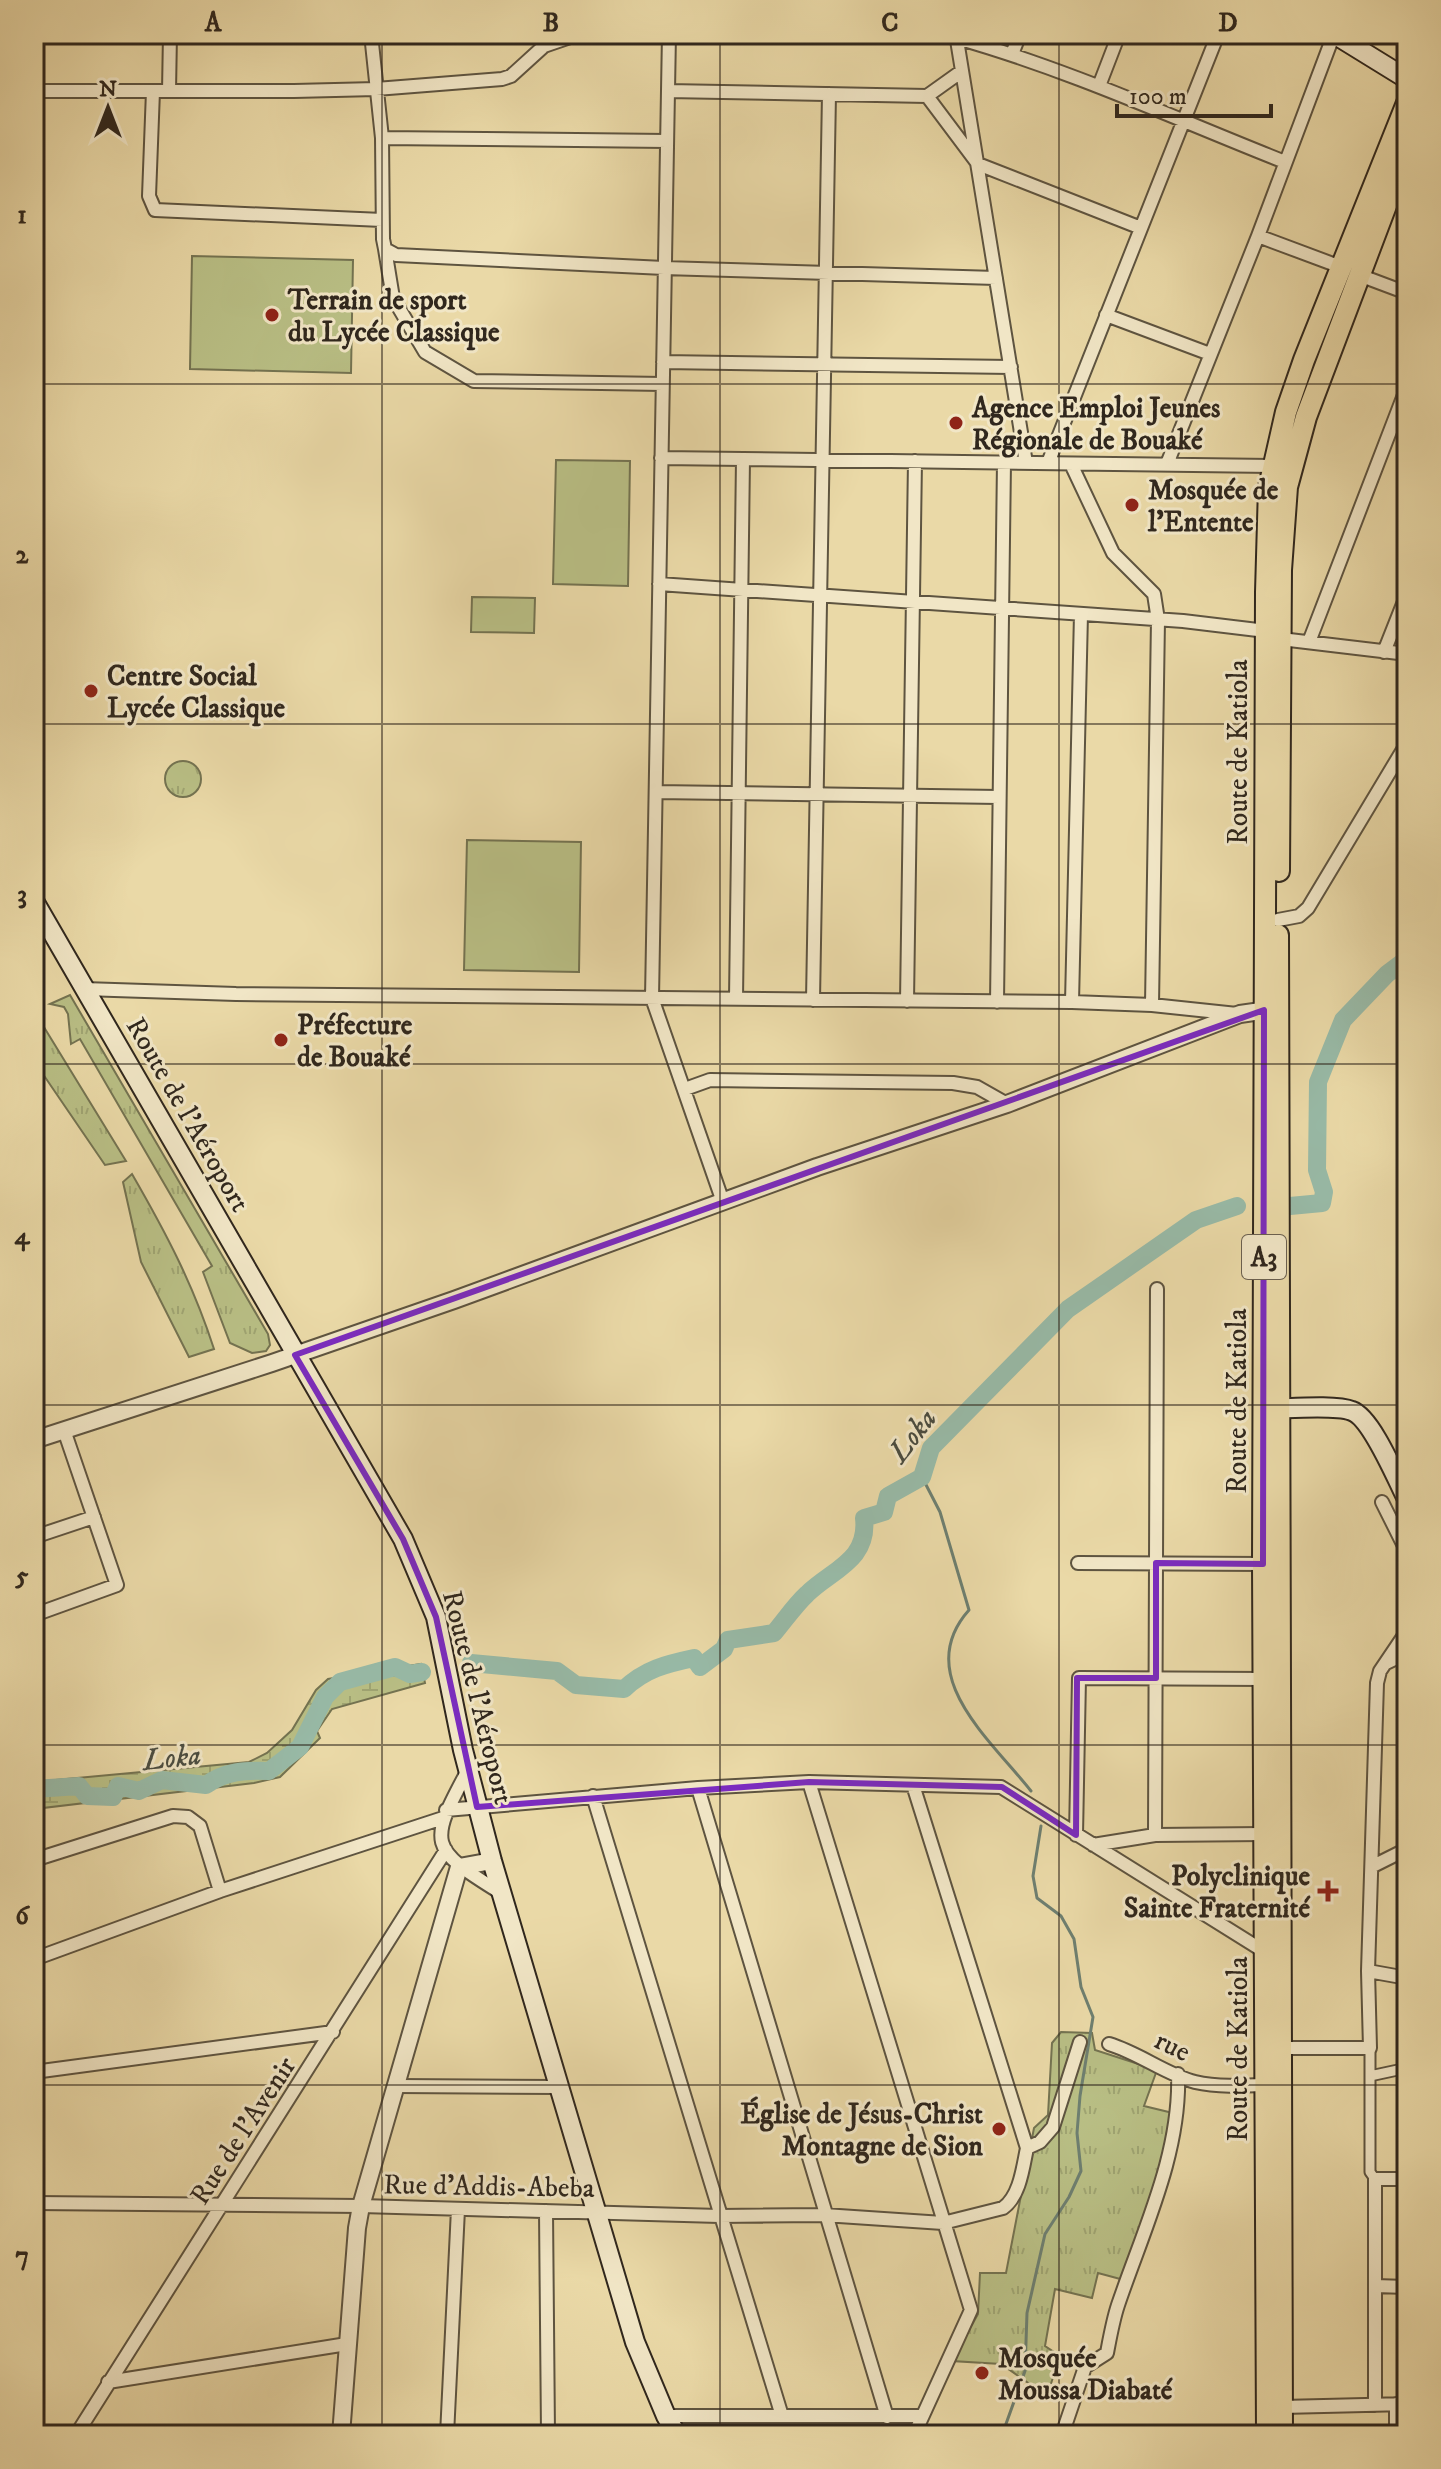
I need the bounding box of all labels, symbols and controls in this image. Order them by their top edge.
text: A [204,7,223,40]
text: B [543,7,559,40]
text: C [881,7,899,40]
text: D [1218,7,1238,40]
north arrow [68,68,148,148]
scale bar [1117,68,1271,118]
text: N [99,76,117,103]
text: 100 m [1129,82,1187,112]
text: 1 [17,199,27,232]
place label: Terrain de sport du Lycée Classique [287,283,500,351]
marker: Terrain de sport du Lycée Classique [263,306,281,324]
place label: Agence Emploi Jeunes Régionale de Bouaké [971,391,1221,458]
marker: Agence Emploi Jeunes Régionale de Bouaké [947,414,965,432]
place label: Mosquée de l'Entente [1147,473,1279,540]
marker: Mosquée de l'Entente [1123,496,1141,514]
text: 2 [16,539,30,572]
place label: Centre Social Lycée Classique [107,659,285,727]
street label: Route de Katiola [1221,659,1256,845]
marker: Centre Social Lycée Classique [82,682,100,700]
text: 3 [17,879,27,912]
place label: Préfecture de Bouaké [297,1008,413,1075]
street label: Route de l'Aéroport [118,1011,258,1218]
marker: Préfecture de Bouaké [272,1031,290,1049]
text: 4 [15,1220,31,1253]
road number: A3 [1242,1235,1286,1279]
street label: Route de Katiola [1220,1308,1255,1494]
water label: Loka [879,1402,946,1472]
text: 5 [15,1560,29,1593]
street label: Route de l'Aéroport [434,1587,521,1808]
water label: Loka [139,1737,203,1780]
place label: Polyclinique Sainte Fraternité [1124,1859,1310,1926]
marker: Polyclinique Sainte Fraternité [1317,1880,1339,1902]
text: 6 [15,1900,30,1933]
street label: Route de Katiola [1221,1956,1256,2142]
street label: rue [1149,2023,1196,2070]
street label: Rue de l'Avenir [182,2050,304,2211]
place label: Église de Jésus-Christ Montagne de Sion [740,2096,983,2164]
marker: Église de Jésus-Christ Montagne de Sion [990,2120,1008,2138]
street label: Rue d'Addis-Abeba [383,2167,595,2206]
text: 7 [15,2240,29,2273]
place label: Mosquée Moussa Diabaté [998,2341,1173,2408]
marker: Mosquée Moussa Diabaté [973,2364,991,2382]

